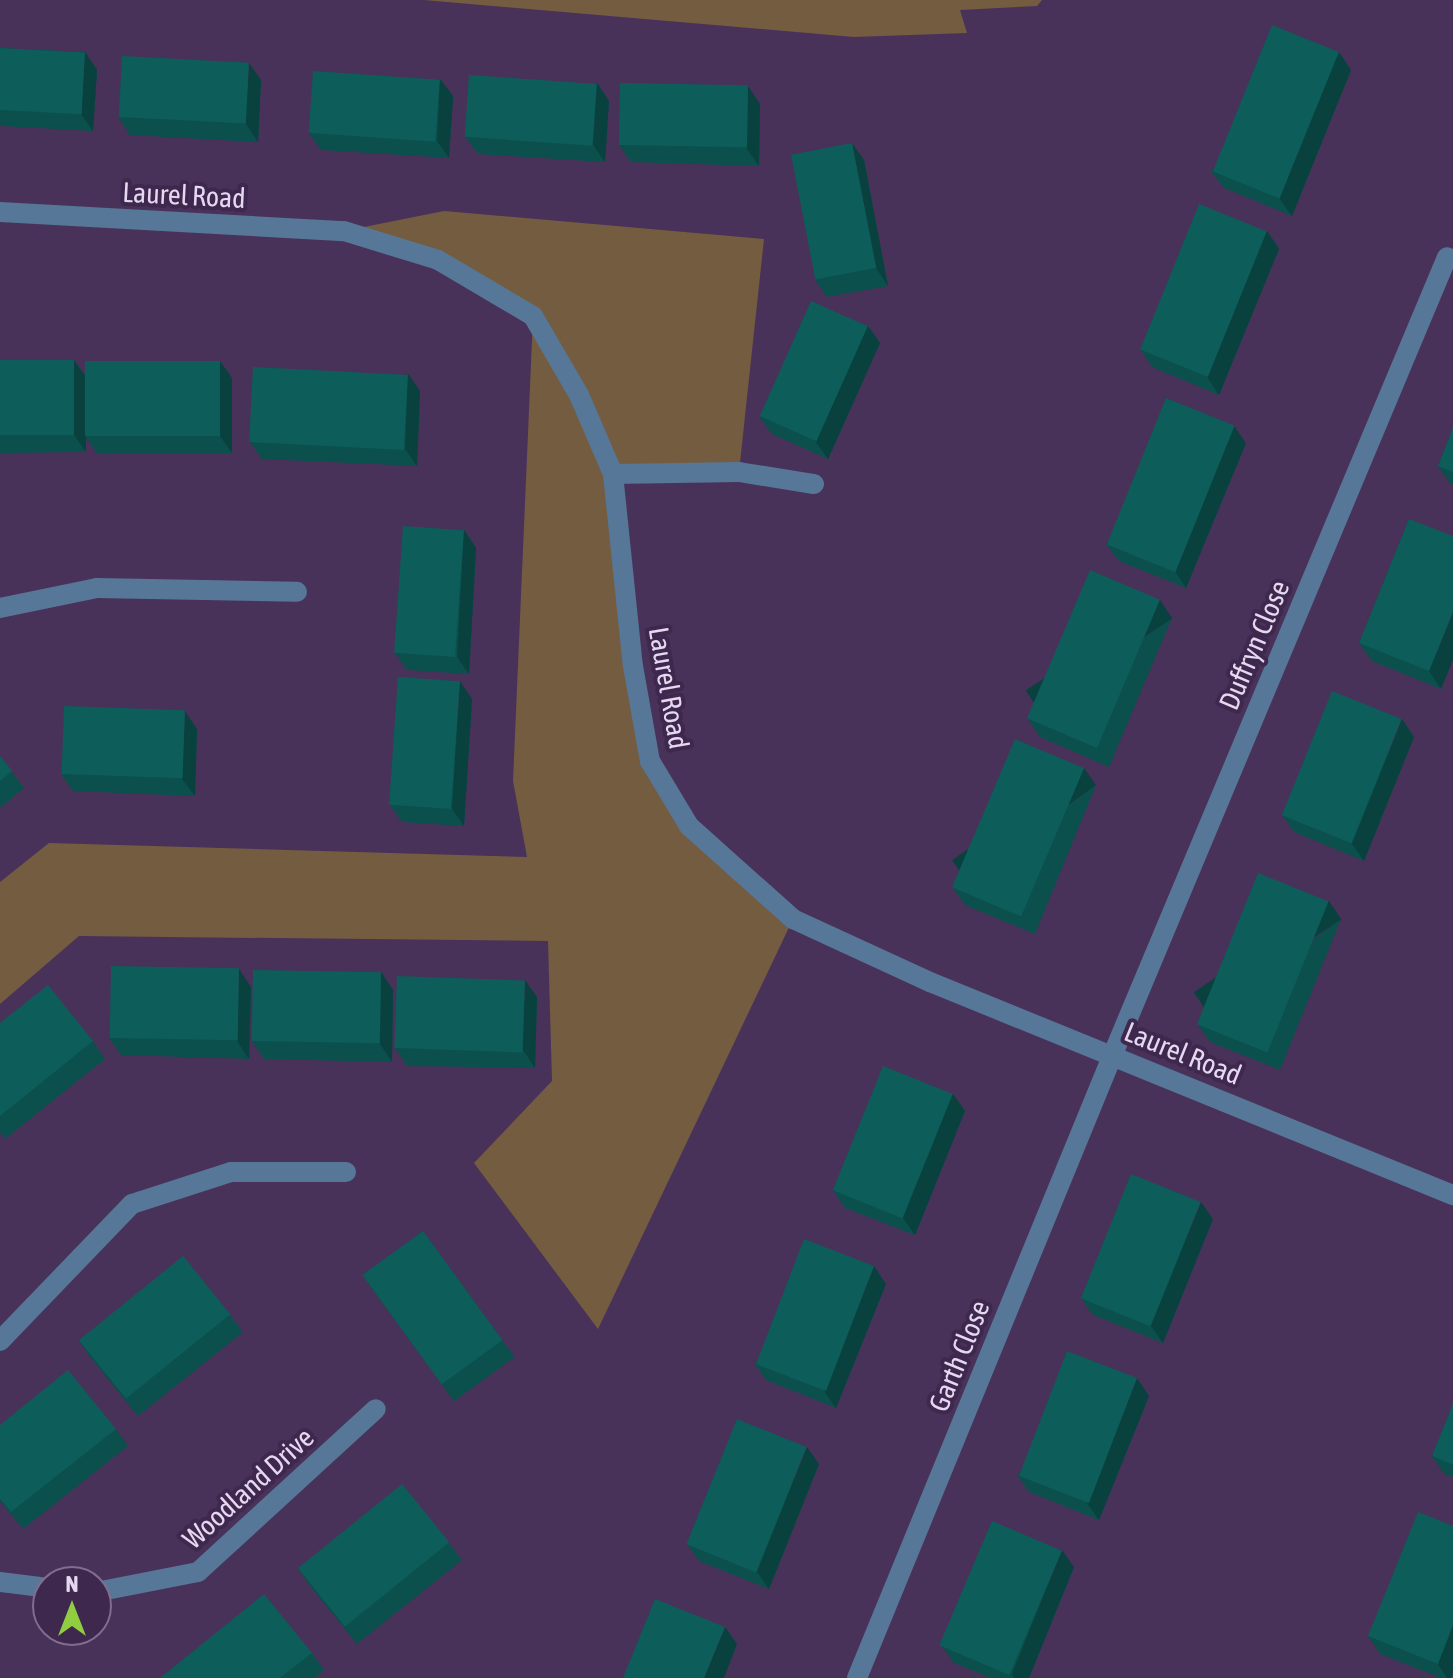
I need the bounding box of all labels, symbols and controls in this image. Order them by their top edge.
street label: Laurel Road [122,175,246,215]
street label: Duffryn Close [1212,575,1296,715]
street label: Laurel Road [642,624,696,752]
street label: Laurel Road [1120,1014,1246,1092]
street label: Garth Close [922,1296,996,1416]
street label: Woodland Drive [176,1420,320,1556]
north arrow [32,1566,112,1646]
text: N [66,1571,78,1597]

